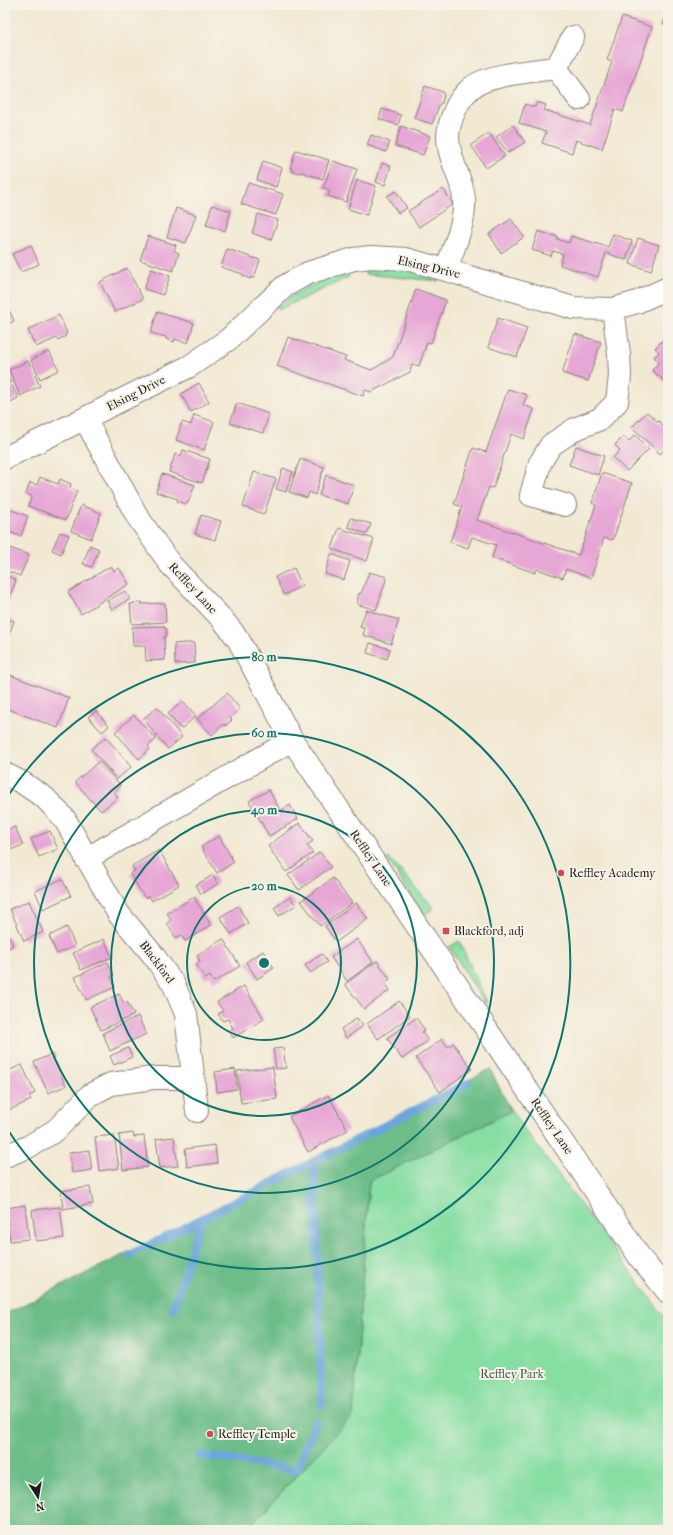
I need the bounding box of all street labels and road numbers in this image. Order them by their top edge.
street label: Elsing Drive [396,253,462,281]
street label: Elsing Drive [104,372,168,414]
street label: Reffley Lane [166,559,220,617]
street label: Reffley Lane [347,827,395,889]
street label: Blackford [137,938,178,986]
street label: Reffley Lane [528,1095,576,1157]

